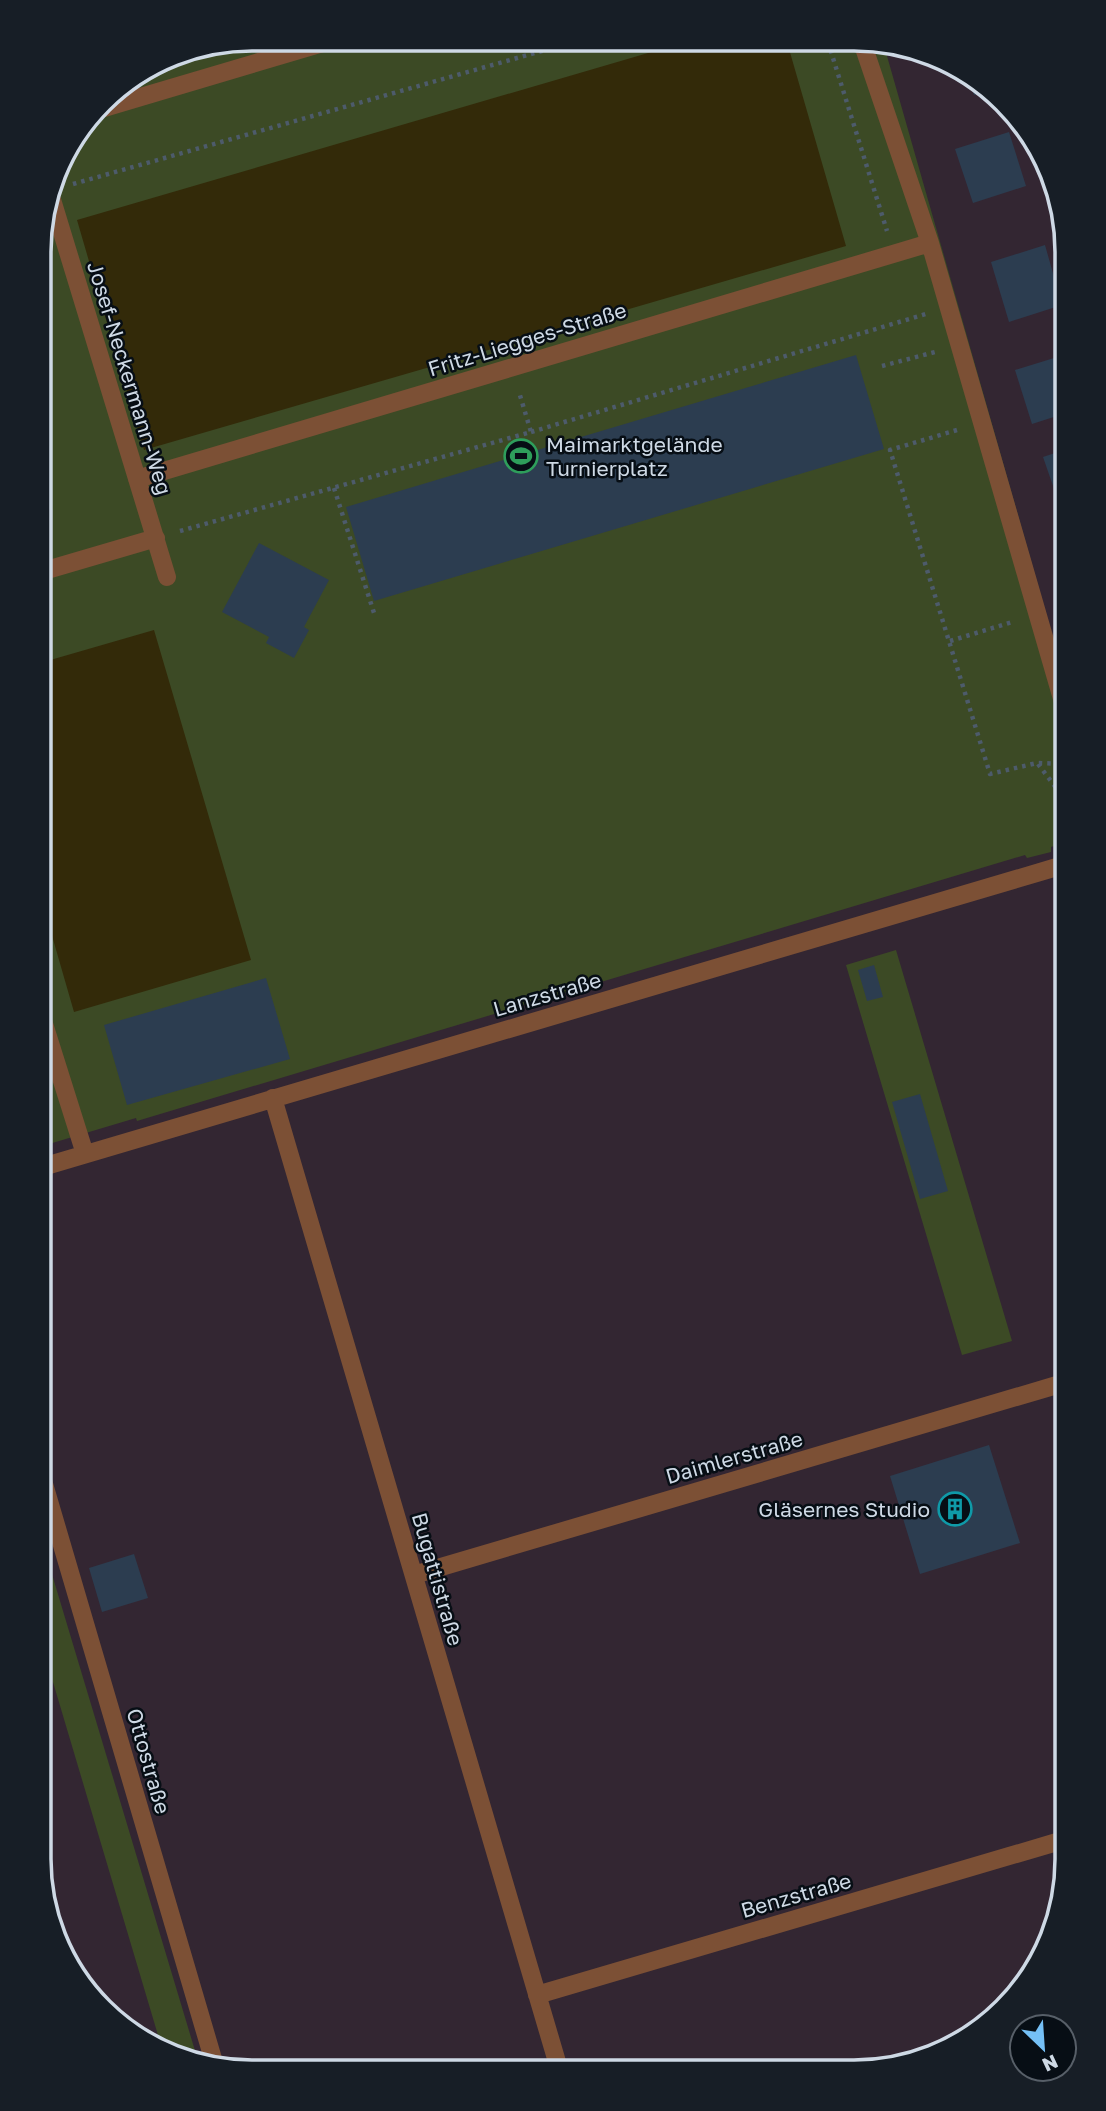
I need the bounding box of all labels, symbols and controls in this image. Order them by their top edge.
street label: Josef-Neckermann-Weg [82,258,178,498]
street label: Fritz-Liegges-Straße [425,296,629,382]
place label: Maimarktgelände Turnierplatz [546,431,723,481]
sports icon: Maimarktgelände Turnierplatz [502,437,540,475]
street label: Lanzstraße [490,966,604,1022]
street label: Daimlerstraße [662,1425,806,1489]
building icon: Gläsernes Studio [936,1490,974,1528]
place label: Gläsernes Studio [758,1496,930,1522]
street label: Bugattistraße [407,1509,469,1649]
street label: Ottostraße [122,1705,176,1817]
street label: Benzstraße [738,1867,854,1923]
north arrow [1008,2013,1078,2083]
text: N [1039,2050,1062,2077]

